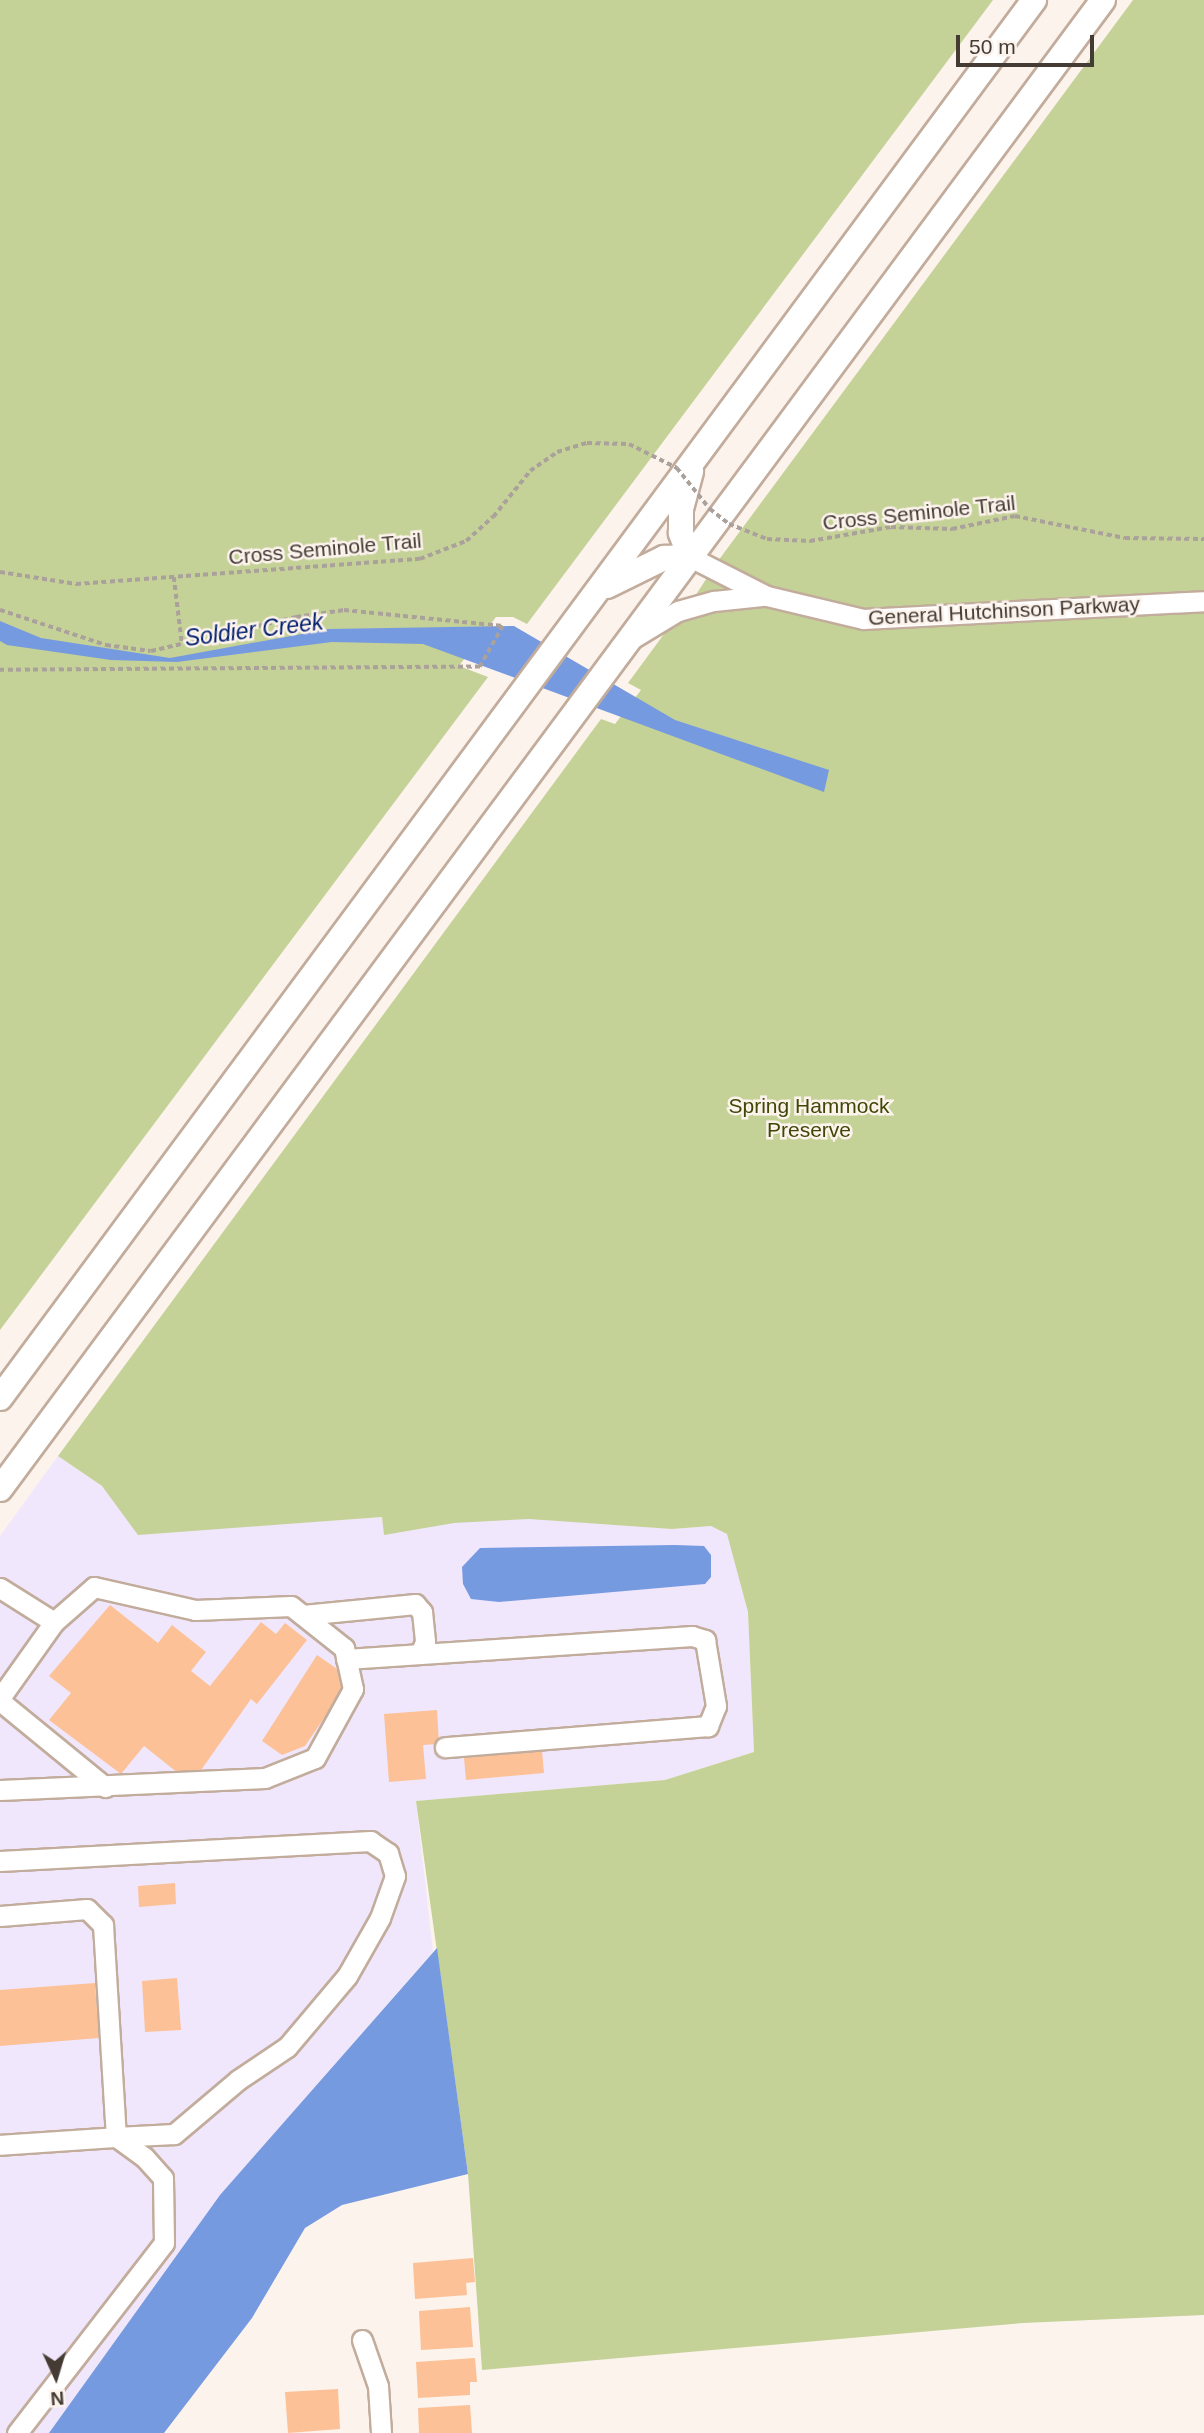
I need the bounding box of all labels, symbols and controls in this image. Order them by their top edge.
scale bar [959,21,1097,65]
text: 50 m [969,35,1016,58]
street label: Cross Seminole Trail [821,490,1017,536]
street label: Cross Seminole Trail [227,528,423,570]
street label: General Hutchinson Parkway [868,591,1140,631]
water label: Soldier Creek [183,608,325,652]
park label: Spring Hammock Preserve [728,1093,890,1143]
north arrow [21,2342,91,2412]
text: N [50,2387,65,2409]

